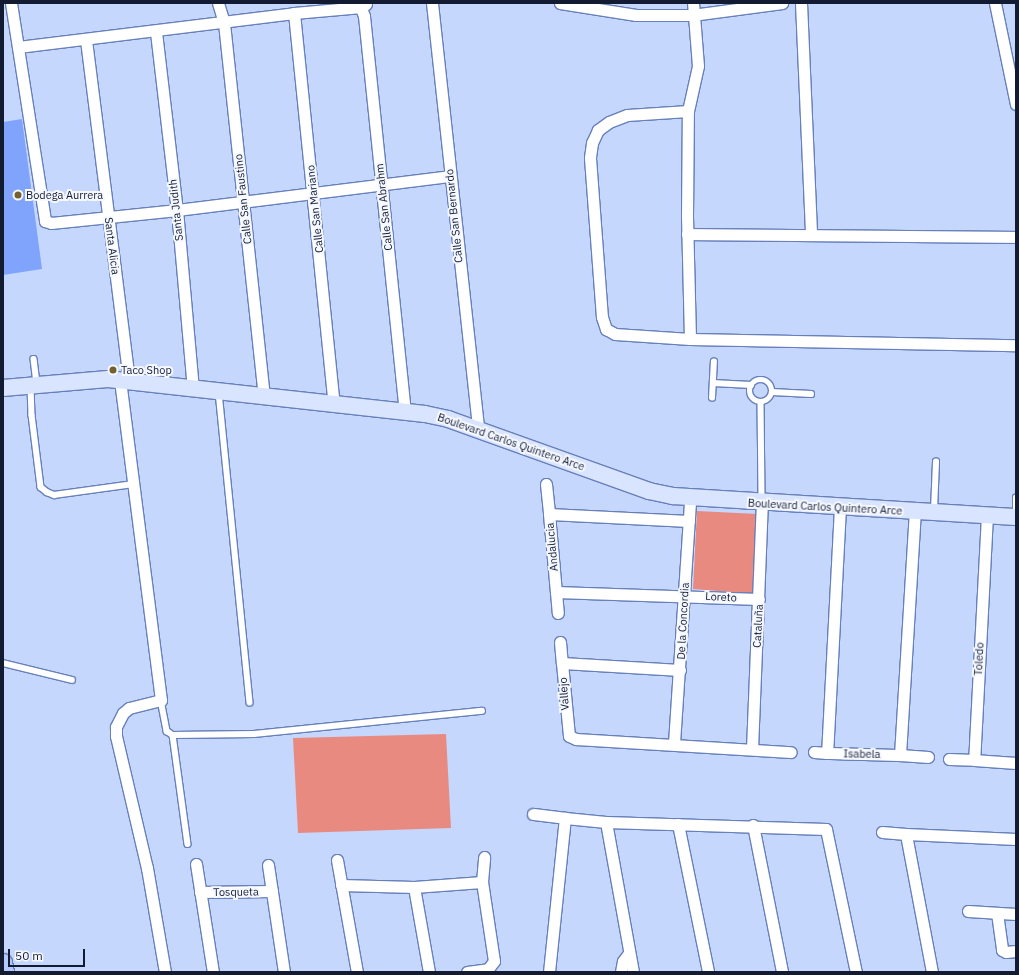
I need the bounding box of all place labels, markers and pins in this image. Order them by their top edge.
place label: Bodega Aurrera [26,188,103,202]
marker: Bodega Aurrera [13,190,23,200]
place label: Taco Shop [121,363,172,377]
marker: Taco Shop [108,365,118,375]

